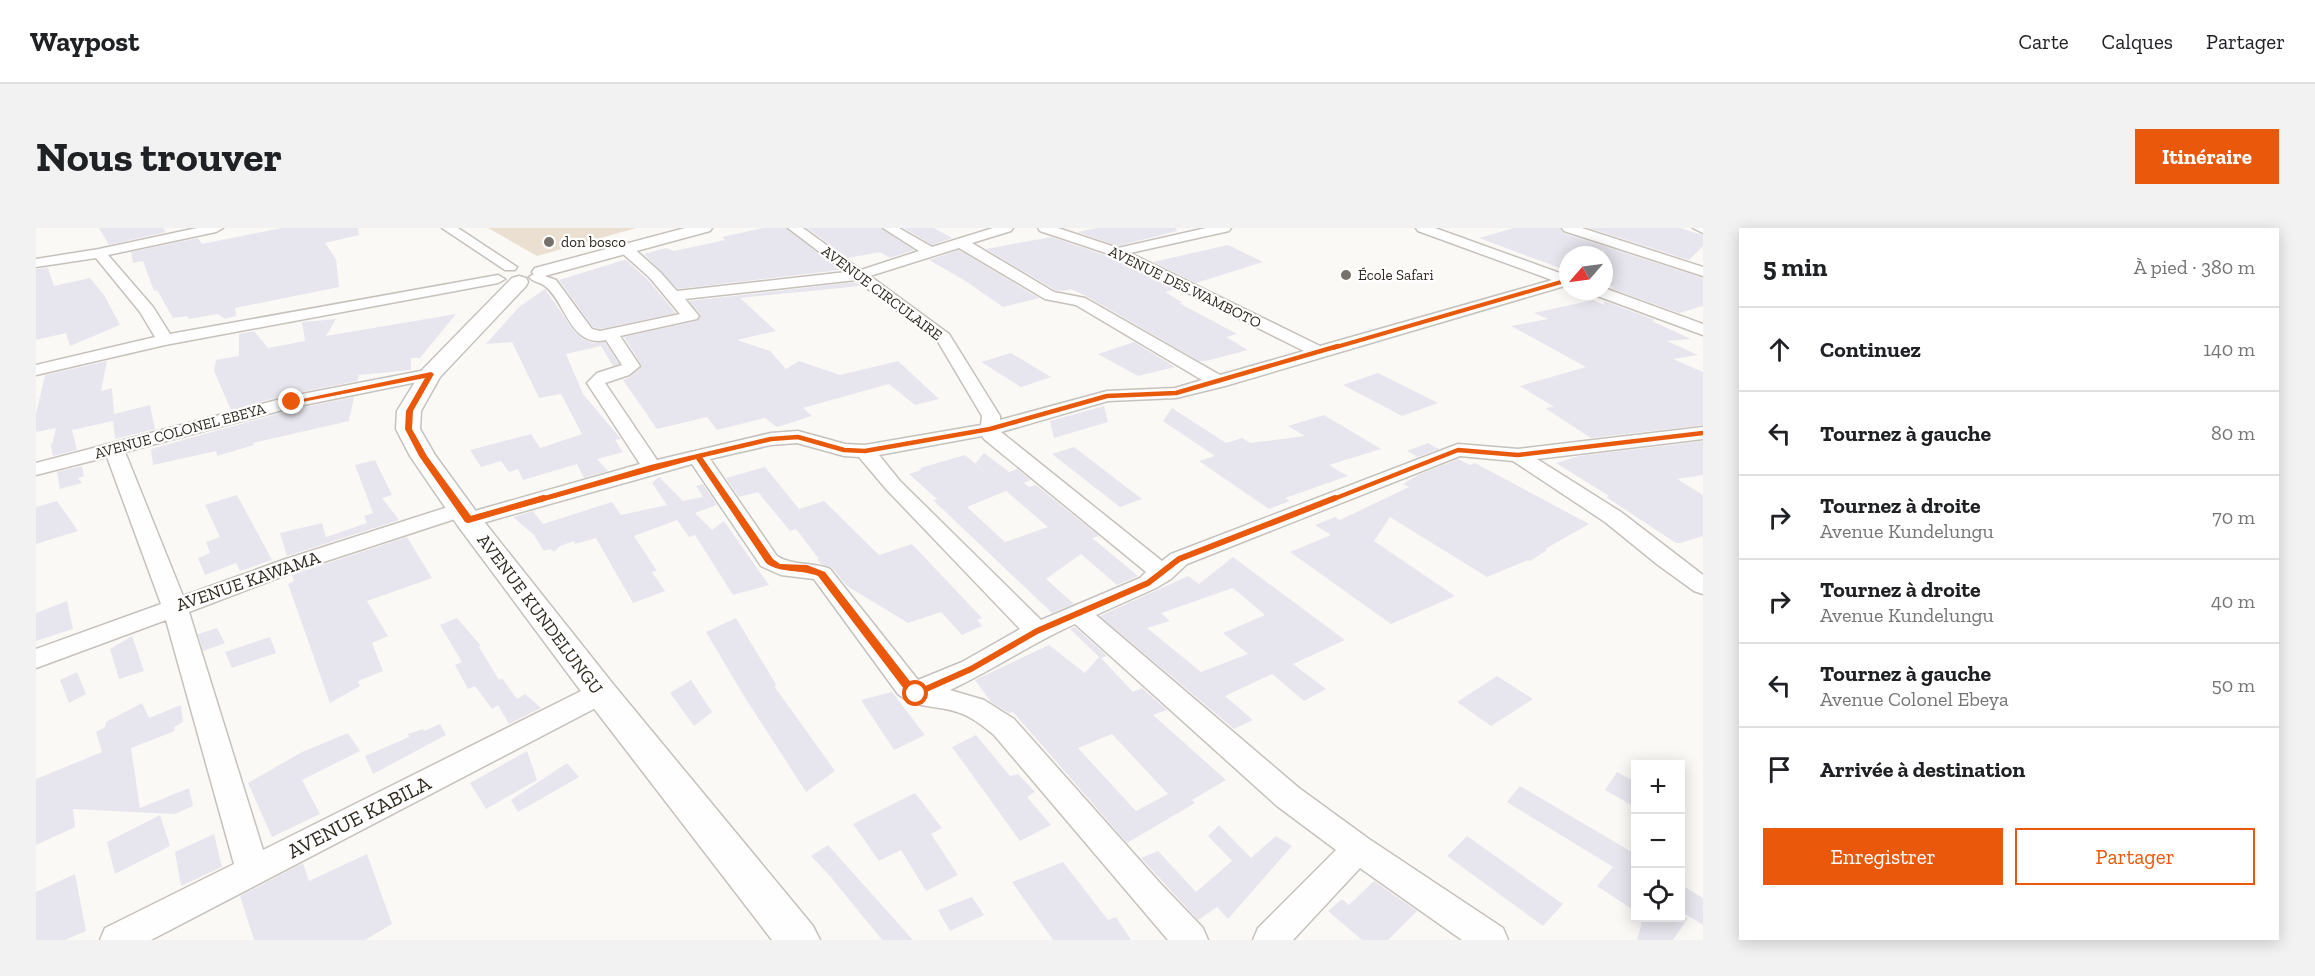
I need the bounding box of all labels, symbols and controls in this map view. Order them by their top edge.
text: Waypost [30,25,139,58]
text: Carte [2018,29,2069,54]
text: Calques [2102,29,2173,54]
text: Partager [2206,29,2285,54]
button: Itinéraire [2135,129,2279,184]
text: Nous trouver [36,131,282,182]
place label: don bosco [561,233,626,251]
marker: don bosco [542,235,556,249]
street label: AVENUE CIRCULAIRE [818,242,946,344]
street label: AVENUE DES WAMBOTO [1106,242,1264,332]
north arrow [1559,246,1613,300]
text: 5 min [1763,251,1827,283]
text: À pied · 380 m [2134,255,2255,279]
place label: École Safari [1358,266,1434,284]
marker: École Safari [1339,268,1353,282]
icon: ahead [1763,333,1796,366]
text: Continuez [1820,336,1921,363]
text: 140 m [2203,337,2255,361]
route end [278,388,304,414]
street label: AVENUE COLONEL EBEYA [93,399,268,462]
icon: left [1763,417,1796,450]
text: Tournez à gauche [1820,420,1991,447]
text: 80 m [2211,421,2255,445]
text: Tournez à droite [1820,492,1981,519]
icon: right [1763,501,1796,534]
text: 70 m [2212,505,2255,529]
text: Avenue Kundelungu [1820,519,1994,543]
street label: AVENUE KUNDELUNGU [472,529,608,699]
street label: AVENUE KAWAMA [173,546,323,616]
text: Tournez à droite [1820,576,1981,603]
icon: right [1763,585,1796,618]
text: 40 m [2211,589,2255,613]
text: Avenue Kundelungu [1820,603,1994,627]
text: Tournez à gauche [1820,660,1991,687]
icon: left [1763,669,1796,702]
text: 50 m [2211,673,2255,697]
route start [902,680,928,706]
text: Avenue Colonel Ebeya [1820,687,2009,711]
icon: arrive [1763,753,1796,786]
text: Arrivée à destination [1820,756,2025,783]
map controls [1631,760,1685,922]
button: + [1631,760,1685,814]
street label: AVENUE KABILA [283,770,435,863]
button: − [1631,814,1685,868]
button: Enregistrer [1763,828,2003,885]
button: Partager [2015,828,2255,885]
button: locate [1631,868,1685,922]

